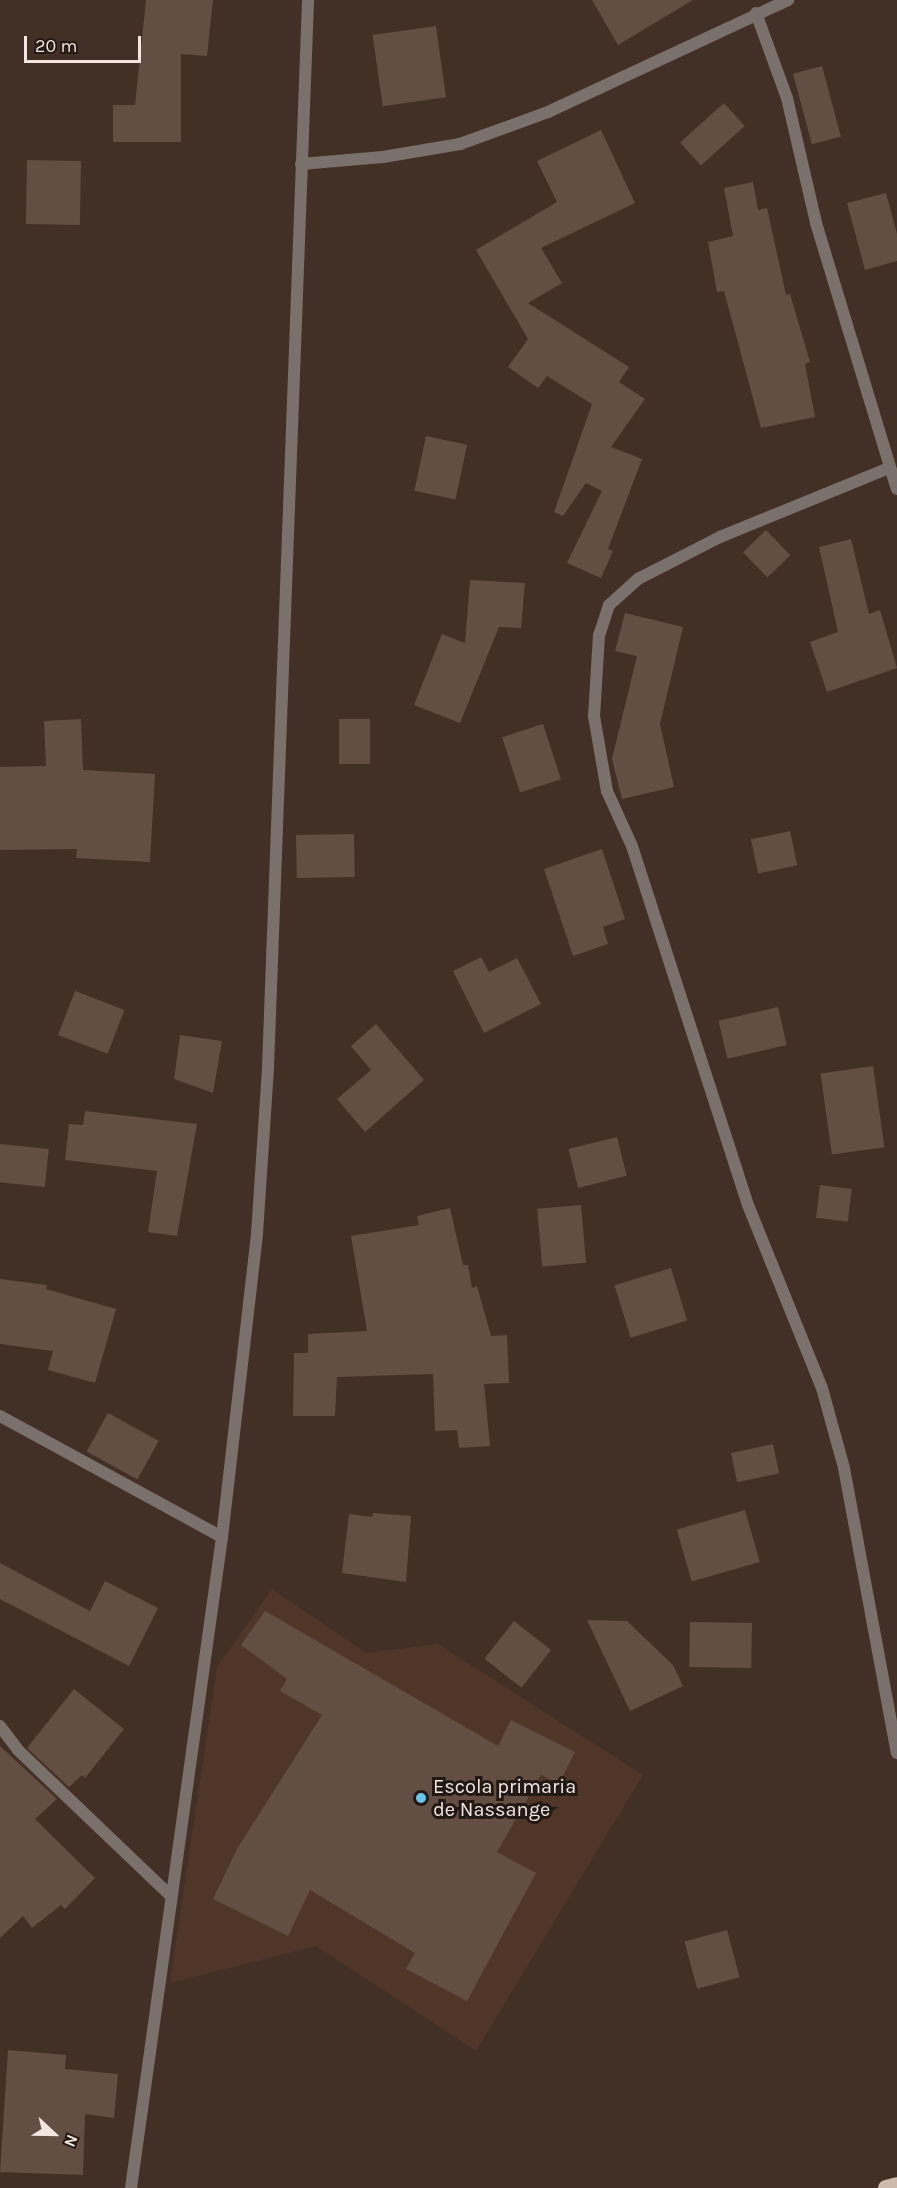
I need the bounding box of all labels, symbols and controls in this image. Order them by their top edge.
scale bar [27,24,144,62]
text: 20 m [35,35,77,57]
place label: Escola primaria de Nassange [433,1774,576,1821]
marker: Escola primaria de Nassange [414,1791,428,1805]
north arrow [24,2104,84,2164]
text: N [60,2132,82,2150]

